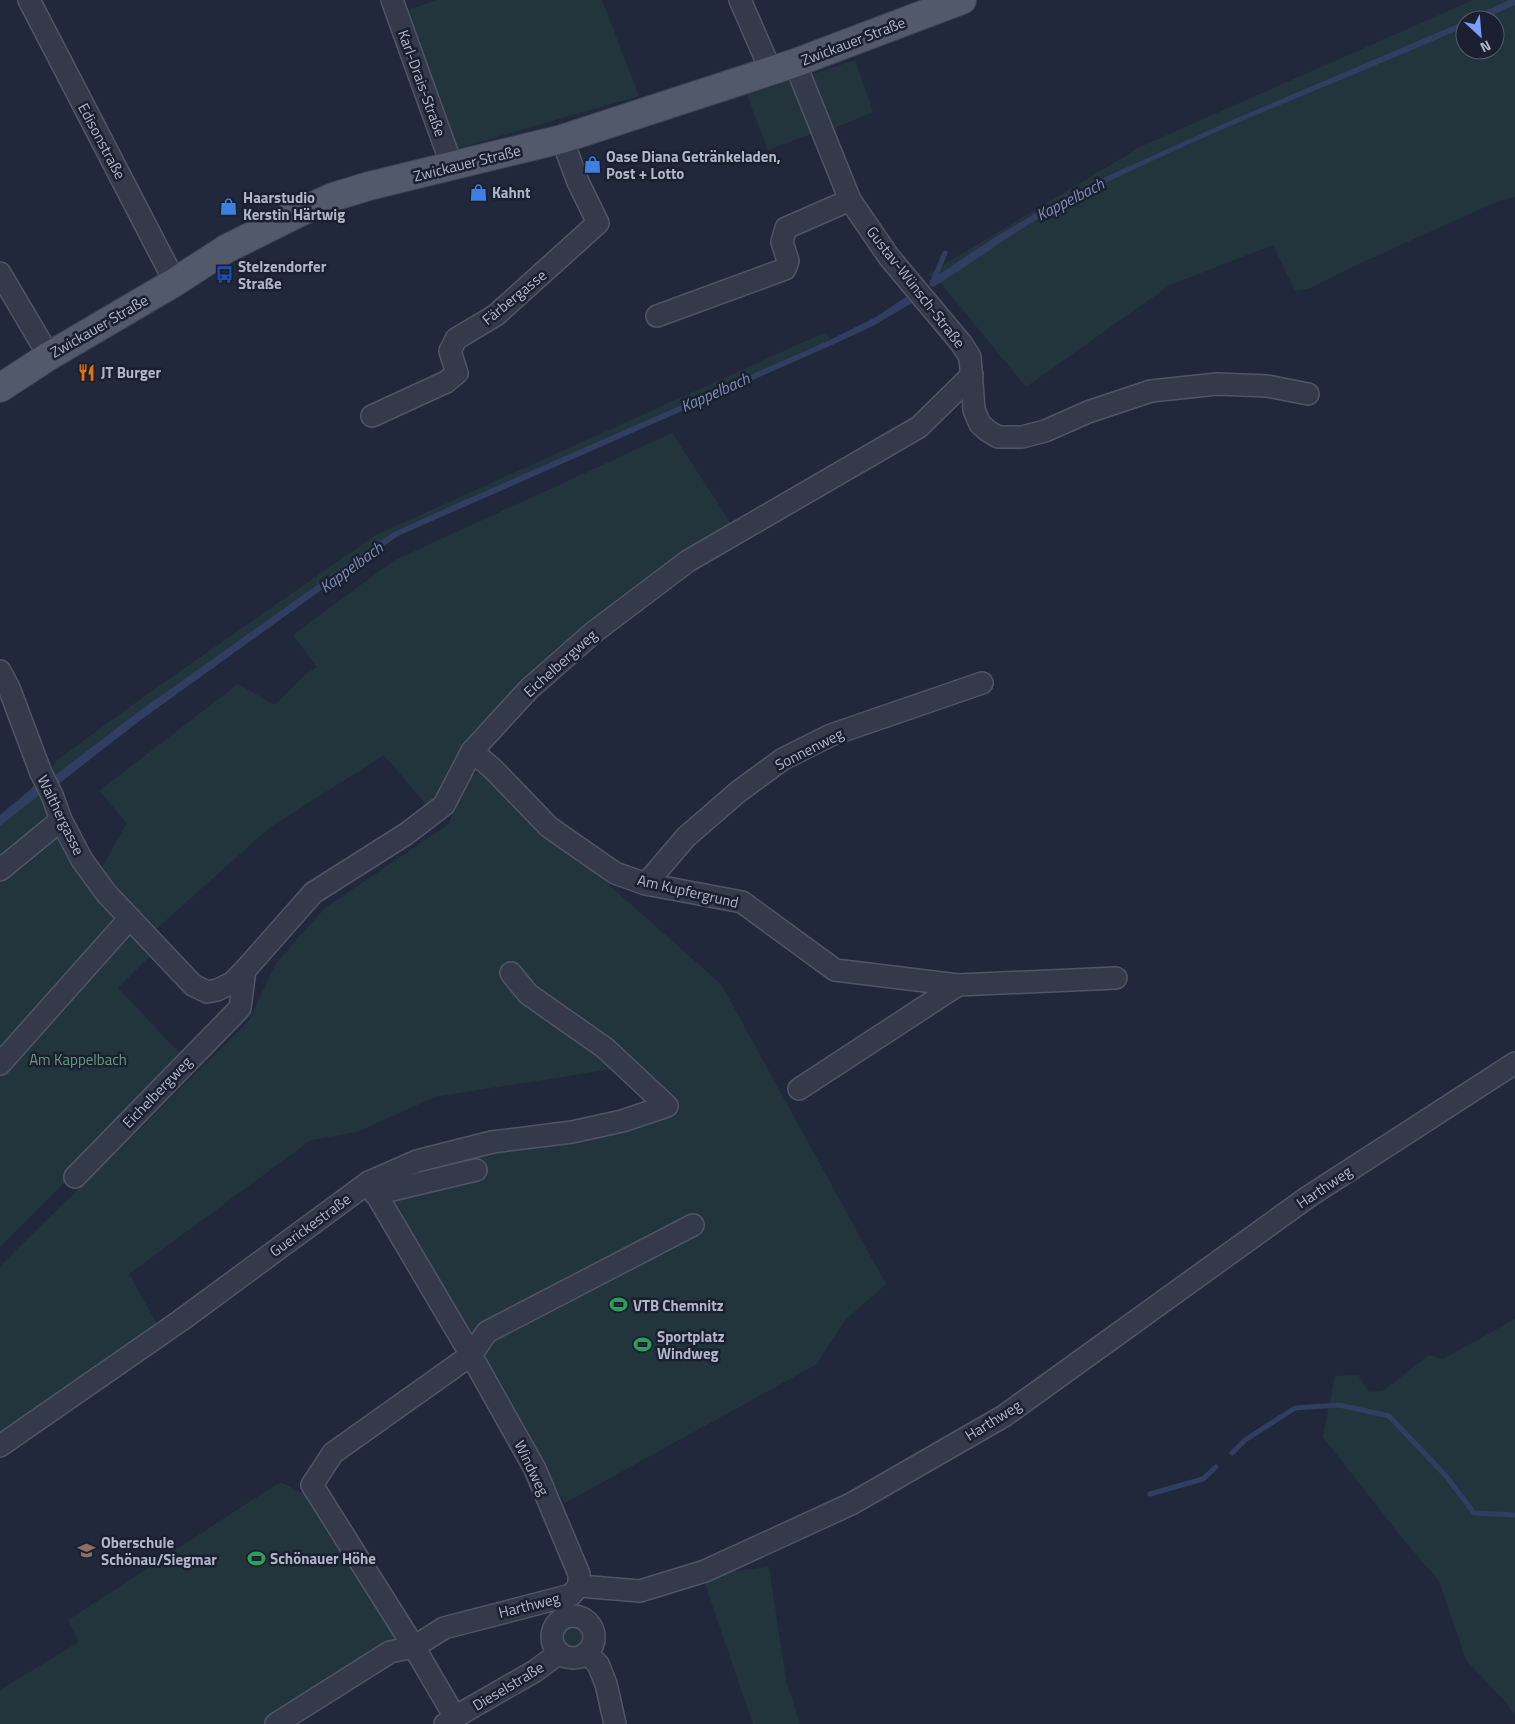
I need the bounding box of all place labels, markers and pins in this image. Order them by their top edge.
place label: Oase Diana Getränkeladen, Post + Lotto [606,145,781,185]
shop icon: Oase Diana Getränkeladen, Post + Lotto [582,155,602,175]
place label: Kahnt [492,181,531,204]
shop icon: Kahnt [468,182,488,202]
place label: Haarstudio Kerstin Härtwig [243,186,345,226]
shop icon: Haarstudio Kerstin Härtwig [219,196,239,216]
place label: Stelzendorfer Straße [238,255,327,295]
bus stop icon: Stelzendorfer Straße [214,265,234,285]
place label: JT Burger [101,361,161,384]
restaurant icon: JT Burger [77,362,97,382]
place label: VTB Chemnitz [633,1294,724,1317]
sports icon: VTB Chemnitz [609,1295,629,1315]
place label: Sportplatz Windweg [657,1325,725,1365]
sports icon: Sportplatz Windweg [633,1335,653,1355]
place label: Oberschule Schönau/Siegmar [101,1531,217,1571]
school or university icon: Oberschule Schönau/Siegmar [77,1541,97,1561]
place label: Schönauer Höhe [270,1547,376,1570]
sports icon: Schönauer Höhe [246,1548,266,1568]

